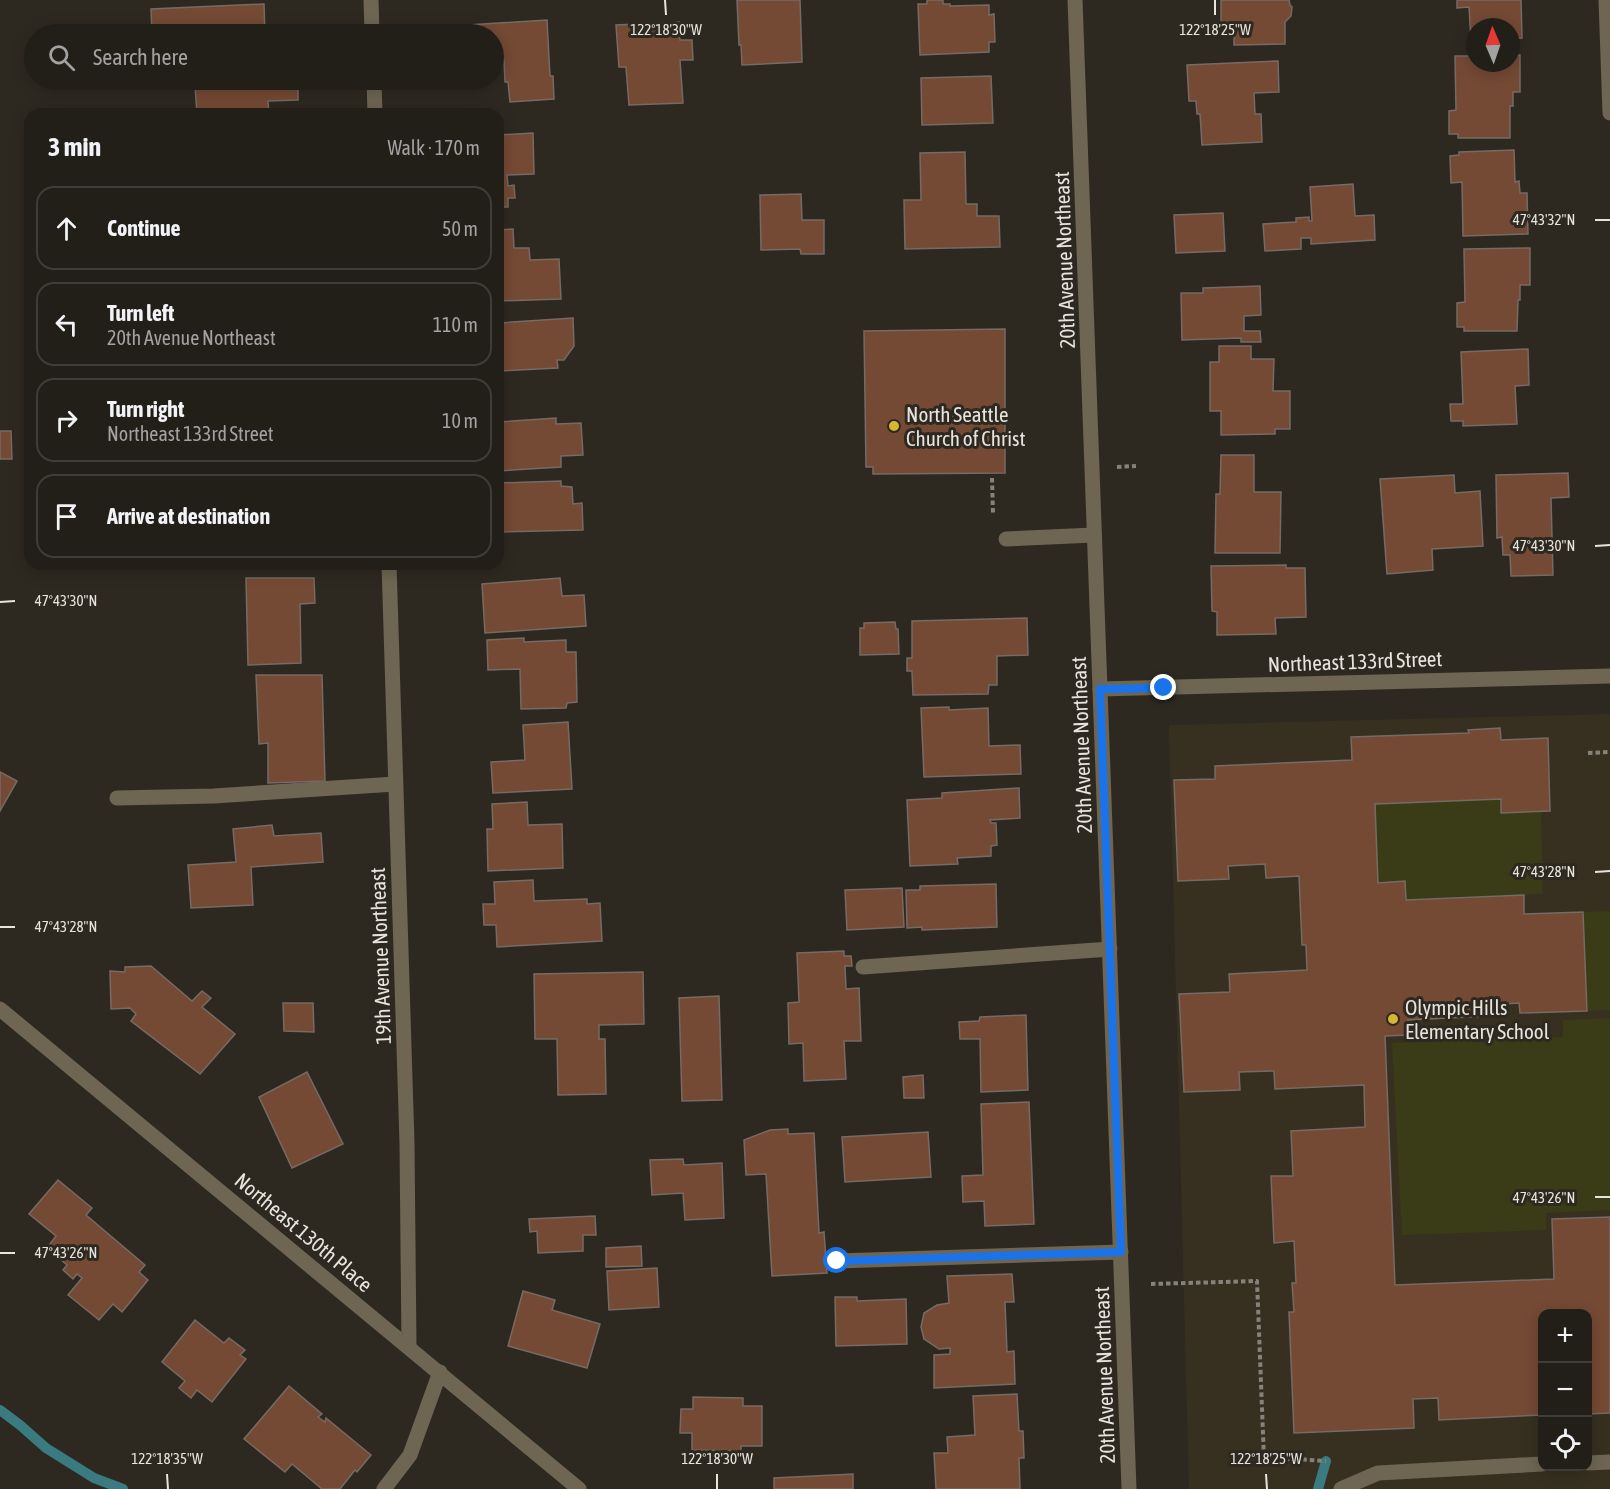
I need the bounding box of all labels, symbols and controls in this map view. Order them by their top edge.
north arrow [1466,18,1520,72]
text: 122°18'30"W [630,21,702,38]
text: 122°18'25"W [1179,21,1251,38]
search box [24,24,504,90]
icon: search [45,41,78,74]
text: Search here [93,44,188,70]
text: 3 min [48,132,101,162]
text: Walk · 170 m [388,136,480,159]
street label: 20th Avenue Northeast [1049,171,1079,349]
text: 47°43'32"N [1513,211,1575,228]
icon: ahead [50,212,83,245]
text: Continue [107,215,181,241]
text: 50 m [442,217,478,240]
text: Turn left [107,300,174,326]
icon: left [50,308,83,341]
text: 110 m [433,313,478,336]
text: 20th Avenue Northeast [107,326,276,349]
text: Turn right [107,396,184,422]
place label: North Seattle Church of Christ [906,402,1025,450]
icon: right [50,404,83,437]
text: 10 m [442,409,478,432]
marker: North Seattle Church of Christ [887,419,901,433]
text: Northeast 133rd Street [107,422,274,445]
icon: arrive [50,500,83,533]
text: Arrive at destination [107,503,270,529]
text: 47°43'30"N [1513,537,1575,554]
text: 47°43'30"N [35,592,97,609]
street label: Northeast 133rd Street [1267,646,1443,676]
street label: 20th Avenue Northeast [1066,656,1096,834]
route end [1150,674,1176,700]
text: 47°43'28"N [1513,863,1575,880]
street label: 19th Avenue Northeast [365,867,395,1045]
text: 47°43'28"N [35,918,97,935]
place label: Olympic Hills Elementary School [1405,995,1550,1043]
marker: Olympic Hills Elementary School [1386,1012,1400,1026]
street label: Northeast 130th Place [230,1168,378,1296]
text: 47°43'26"N [1513,1189,1575,1206]
text: 47°43'26"N [35,1244,97,1261]
route start [823,1247,849,1273]
street label: 20th Avenue Northeast [1089,1286,1119,1464]
map controls [1538,1309,1592,1471]
button: + [1538,1309,1592,1363]
button: − [1538,1363,1592,1417]
button: locate [1538,1417,1592,1471]
text: 122°18'35"W [131,1450,203,1467]
text: 122°18'30"W [681,1450,753,1467]
text: 122°18'25"W [1230,1450,1302,1467]

